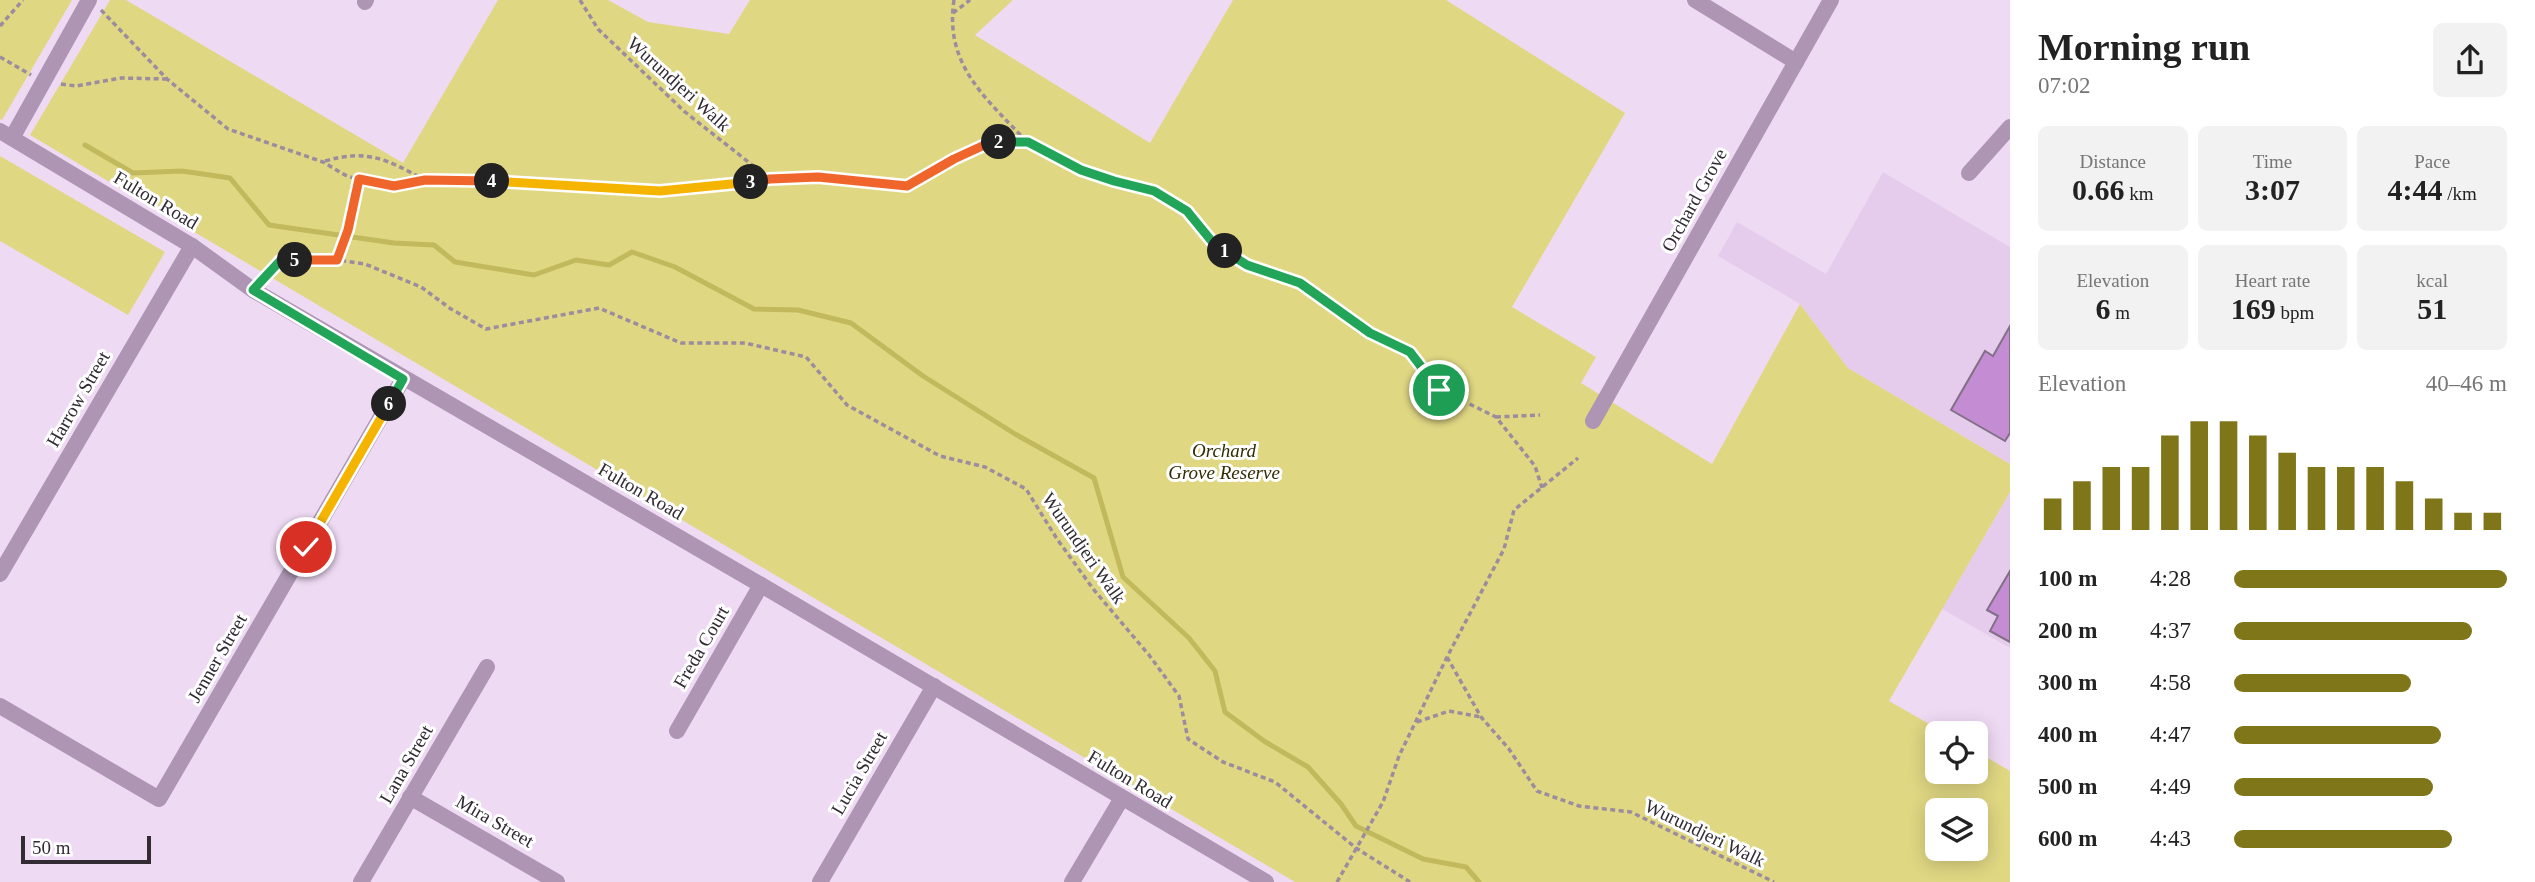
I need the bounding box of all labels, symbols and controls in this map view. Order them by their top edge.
button: share [2433,23,2507,97]
text: Morning run [2038,26,2250,68]
street label: Wurundjeri Walk [623,32,735,136]
text: 07:02 [2038,73,2090,98]
pin: 2 [982,124,1016,160]
text: 2 [994,131,1003,152]
street label: Orchard Grove [1657,145,1731,255]
text: Distance [2080,151,2146,172]
text: Time [2253,151,2292,172]
text: Pace [2414,151,2450,172]
pin: 4 [475,164,510,198]
pin: 3 [734,164,768,200]
street label: Fulton Road [110,167,202,234]
text: 4 [487,170,496,191]
text: 3 [746,171,755,192]
text: 0.66 [2072,173,2125,206]
text: 3:07 [2245,173,2300,206]
text: 4:44 [2388,173,2443,206]
text: km [2125,183,2154,204]
text: /km [2443,183,2477,204]
pin: 1 [1208,233,1242,268]
text: 1 [1220,240,1229,261]
pin: 5 [278,243,312,278]
text: 5 [290,249,299,270]
text: Elevation [2076,270,2149,291]
text: Heart rate [2235,270,2310,291]
text: kcal [2416,270,2448,291]
text: 6 [2096,292,2111,325]
text: 169 [2231,292,2276,325]
text: 51 [2417,292,2447,325]
text: m [2111,302,2130,323]
text: bpm [2276,302,2314,323]
street label: Harrow Street [42,347,114,451]
pin [1409,360,1469,420]
icon: arrive [1420,371,1458,409]
text: Elevation [2038,371,2126,396]
text: 40–46 m [2426,371,2507,396]
pin: 6 [372,386,406,422]
text: 6 [384,393,393,414]
park label: Orchard Grove Reserve [1168,440,1280,483]
street label: Fulton Road [595,458,688,524]
street label: Wurundjeri Walk [1038,488,1130,608]
pin [276,517,336,577]
icon: check [287,528,325,566]
text: 100 m [2038,566,2097,591]
text: 4:28 [2150,566,2191,591]
street label: Freda Court [669,602,733,692]
street label: Jenner Street [183,609,251,706]
text: 200 m [2038,618,2097,643]
text: 4:37 [2150,618,2191,643]
text: 300 m [2038,670,2097,695]
text: 4:58 [2150,670,2191,695]
street label: Lana Street [375,720,437,807]
map controls [1925,721,1988,861]
button: locate [1925,721,1988,784]
text: 400 m [2038,722,2097,747]
text: 4:47 [2150,722,2191,747]
street label: Lucia Street [827,727,892,818]
street label: Fulton Road [1084,746,1176,813]
text: 500 m [2038,774,2097,799]
text: 4:49 [2150,774,2191,799]
street label: Mira Street [453,790,538,852]
street label: Wurundjeri Walk [1642,795,1769,871]
button: layers [1925,798,1988,861]
text: 600 m [2038,826,2097,851]
text: 4:43 [2150,826,2191,851]
scale bar [21,833,150,865]
text: 50 m [32,837,71,858]

